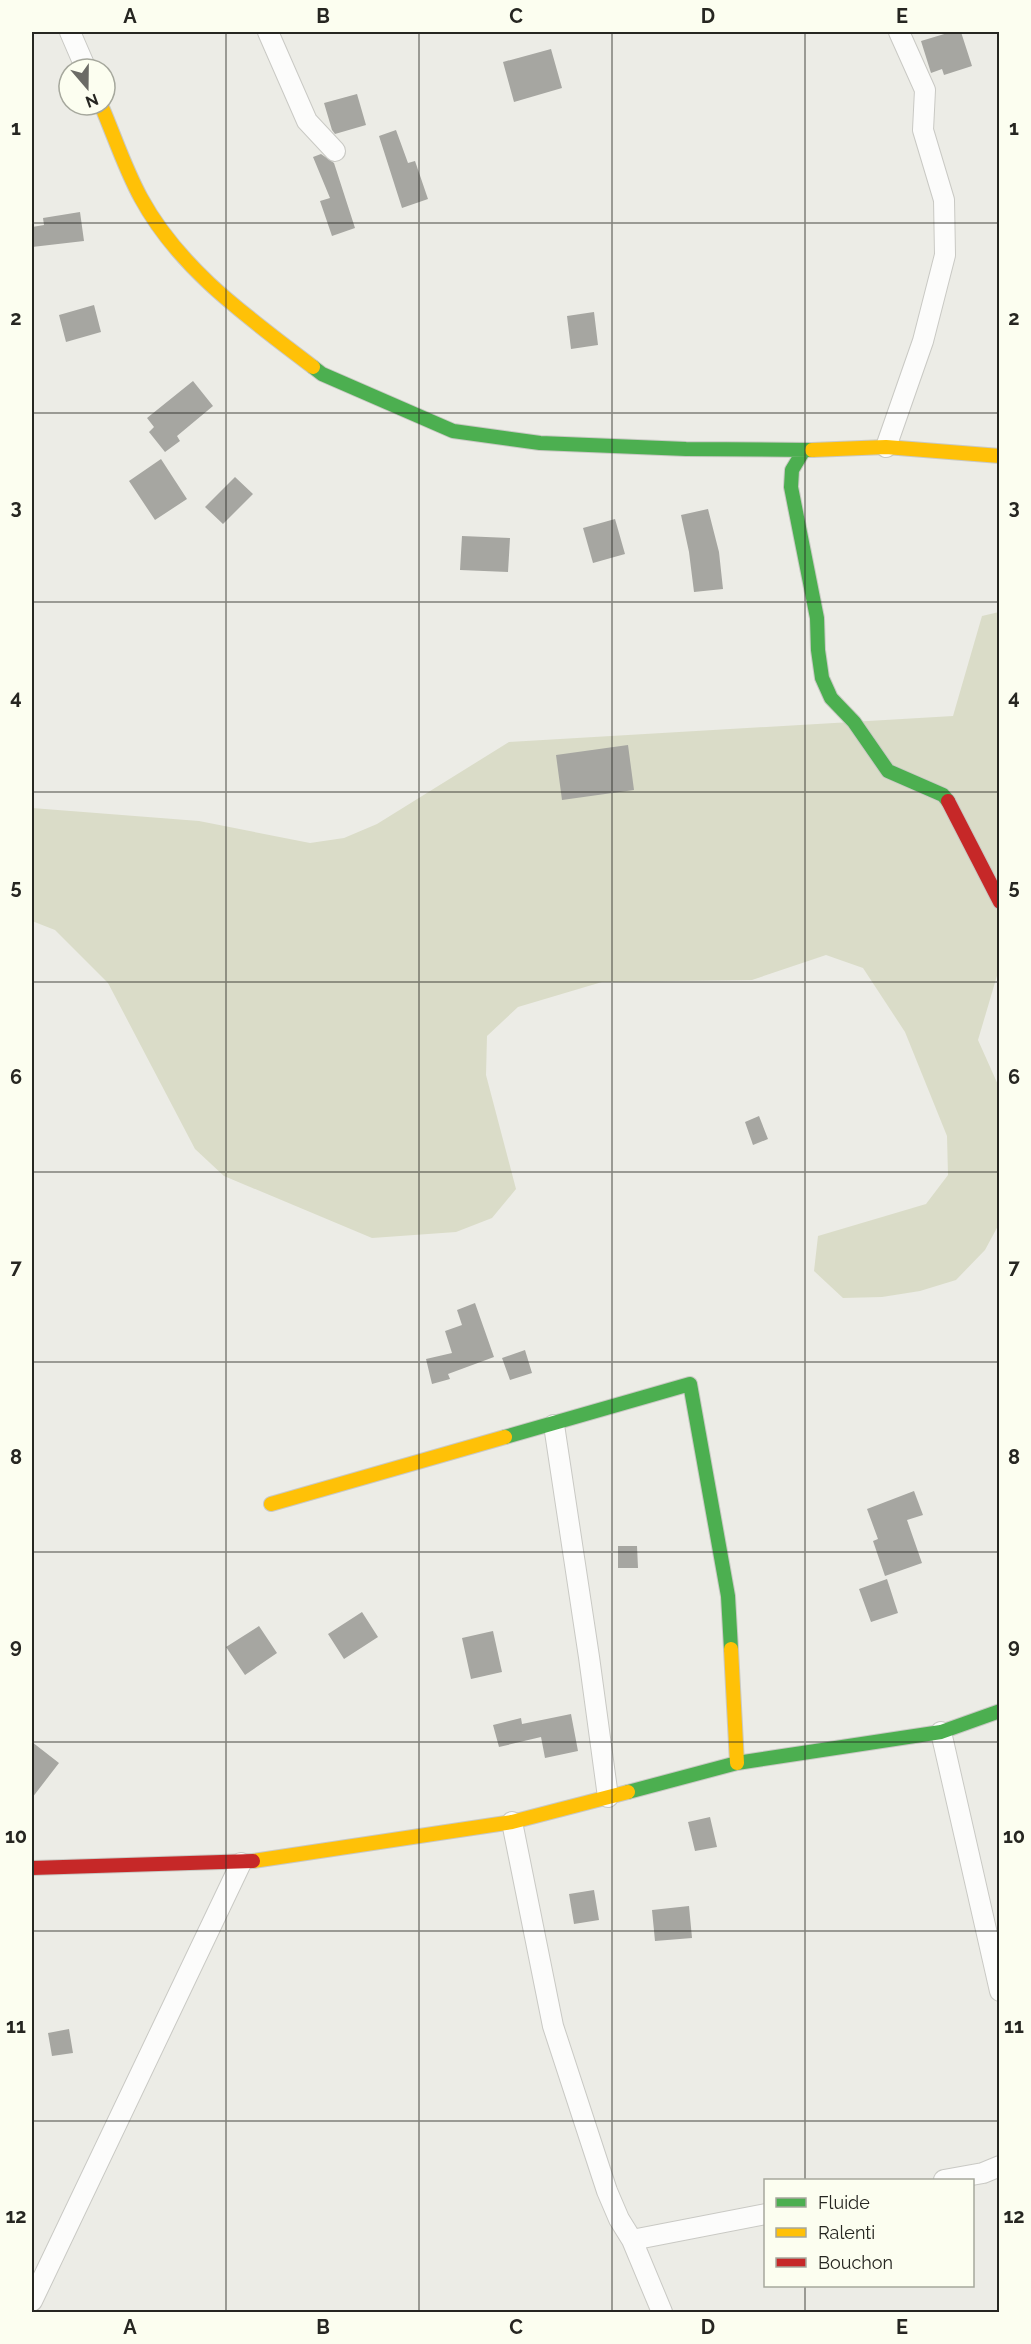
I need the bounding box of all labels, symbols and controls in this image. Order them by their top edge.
text: A [123,4,137,28]
text: B [316,4,330,28]
text: C [509,4,523,28]
text: D [701,4,715,28]
text: E [896,4,908,28]
north arrow [57,57,117,117]
text: N [83,90,101,112]
text: 1 [11,116,21,140]
text: 1 [1009,116,1019,140]
text: 2 [10,306,22,330]
text: 2 [1008,306,1020,330]
text: 3 [10,495,22,519]
text: 3 [1008,495,1020,519]
text: 4 [10,685,22,709]
text: 4 [1008,685,1020,709]
text: 5 [10,875,22,899]
text: 5 [1008,875,1020,899]
text: 6 [10,1065,22,1089]
text: 6 [1008,1065,1020,1089]
text: 7 [10,1255,22,1279]
text: 7 [1008,1255,1020,1279]
text: 8 [10,1445,22,1469]
text: 8 [1008,1445,1020,1469]
text: 9 [10,1634,22,1658]
text: 9 [1008,1634,1020,1658]
text: 10 [5,1824,27,1848]
text: 10 [1003,1824,1025,1848]
text: 11 [6,2014,26,2038]
text: 11 [1004,2014,1024,2038]
legend [764,2179,974,2287]
text: Fluide [818,2192,870,2213]
text: 12 [5,2204,27,2228]
text: 12 [1003,2204,1025,2228]
text: Ralenti [818,2222,875,2243]
text: Bouchon [818,2252,893,2273]
text: A [123,2315,137,2339]
text: B [316,2315,330,2339]
text: C [509,2315,523,2339]
text: D [701,2315,715,2339]
text: E [896,2315,908,2339]

